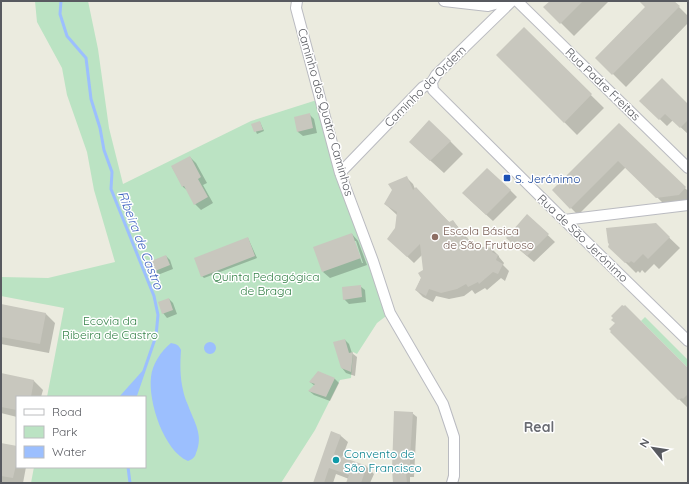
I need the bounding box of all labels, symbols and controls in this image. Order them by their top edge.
street label: Caminho dos Quatro Caminhos [295,26,357,198]
street label: Caminho da Ordem [381,42,469,130]
street label: Rua Padre Freitas [562,44,644,124]
place label: S. Jerónimo [515,171,580,186]
marker: S. Jerónimo [502,173,512,183]
water label: Ribeira de Castro [115,189,168,292]
street label: Rua de São Jerónimo [534,191,632,285]
place label: Escola Básica de São Frutuoso [443,223,534,252]
marker: Escola Básica de São Frutuoso [430,232,440,242]
park label: Quinta Pedagógica de Braga [213,269,319,298]
park label: Ecovia da Ribeira de Castro [62,313,158,342]
legend [16,396,146,468]
text: Road [52,404,82,419]
district label: Real [524,418,554,436]
text: Park [52,424,77,439]
north arrow [633,428,673,468]
text: N [636,436,652,450]
text: Water [52,444,87,459]
place label: Convento de São Francisco [344,446,422,475]
marker: Convento de São Francisco [331,455,341,465]

